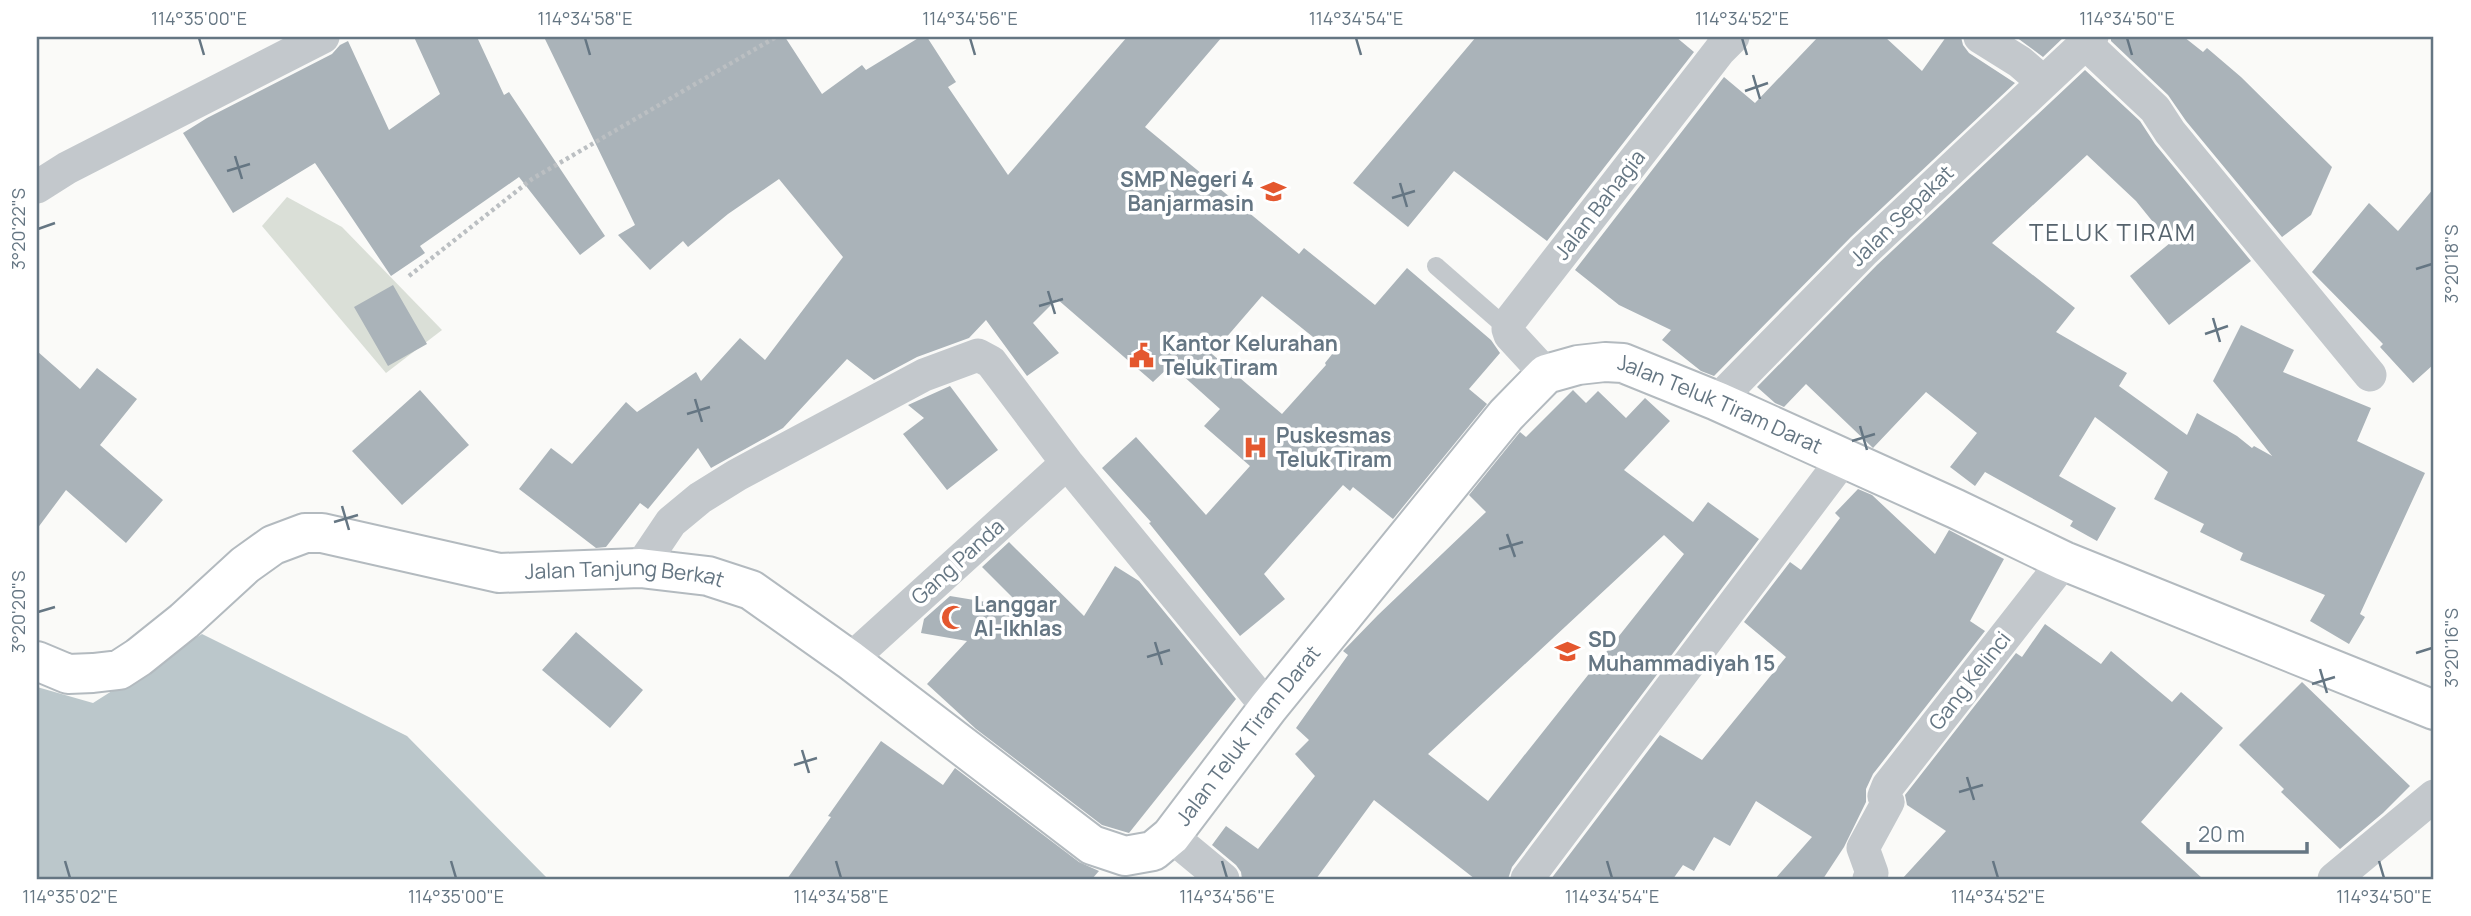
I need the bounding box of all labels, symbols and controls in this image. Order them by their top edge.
text: 114°35'00"E [151,6,247,30]
text: 114°34'58"E [538,6,632,30]
text: 114°34'56"E [922,6,1018,30]
text: 114°34'54"E [1309,6,1403,30]
text: 114°34'52"E [1695,6,1789,30]
text: 114°34'50"E [2079,6,2175,30]
street label: Jalan Bahagia [1547,144,1651,265]
street label: Jalan Sepakat [1843,159,1959,272]
place label: SMP Negeri 4 Banjarmasin [1120,165,1254,217]
school or university icon: SMP Negeri 4 Banjarmasin [1260,178,1288,206]
text: 3°20'22"S [6,188,30,270]
district label: TELUK TIRAM [2029,215,2197,248]
text: 3°20'18"S [2439,225,2463,303]
place label: Kantor Kelurahan Teluk Tiram [1162,329,1338,381]
public building icon: Kantor Kelurahan Teluk Tiram [1128,342,1156,370]
street label: Jalan Teluk Tiram Darat [1616,348,1827,460]
place label: Puskesmas Teluk Tiram [1276,421,1392,473]
hospital icon: Puskesmas Teluk Tiram [1242,434,1270,462]
street label: Gang Panda [905,512,1010,610]
street label: Jalan Tanjung Berkat [524,553,728,593]
text: 3°20'20"S [6,571,30,653]
place label: Langgar Al-Ikhlas [974,590,1062,642]
mosque icon: Langgar Al-Ikhlas [940,603,968,631]
text: 3°20'16"S [2439,608,2463,688]
place label: SD Muhammadiyah 15 [1588,625,1775,677]
street label: Gang Kelinci [1922,625,2017,735]
school or university icon: SD Muhammadiyah 15 [1554,638,1582,666]
street label: Jalan Teluk Tiram Darat [1169,639,1326,831]
scale bar [2188,811,2306,855]
text: 20 m [2198,820,2245,848]
text: 114°35'02"E [22,884,118,908]
text: 114°35'00"E [408,884,504,908]
text: 114°34'58"E [794,884,888,908]
text: 114°34'56"E [1179,884,1275,908]
text: 114°34'54"E [1565,884,1659,908]
text: 114°34'52"E [1951,884,2045,908]
text: 114°34'50"E [2336,884,2432,908]

